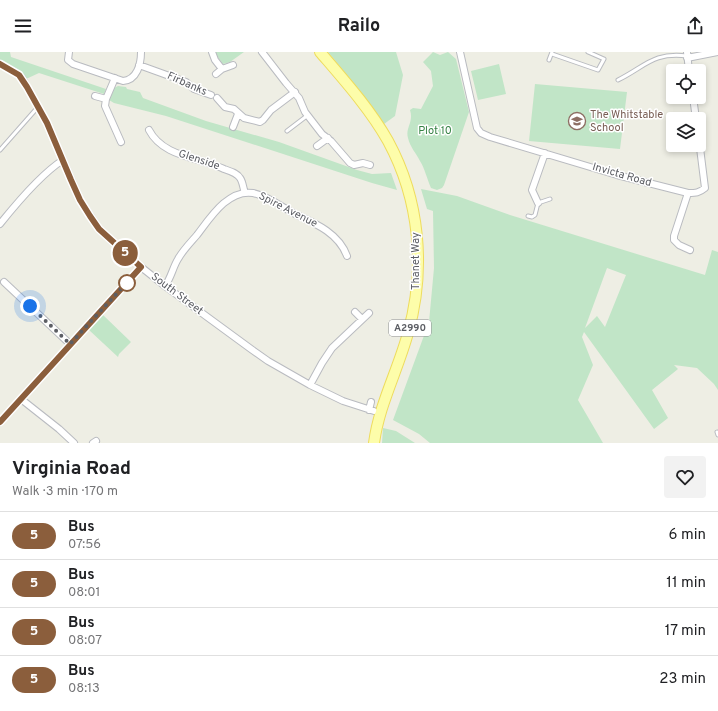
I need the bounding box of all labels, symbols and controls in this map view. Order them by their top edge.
icon: menu [12,15,34,37]
text: Railo [338,15,380,38]
icon: share [684,15,706,37]
map controls [666,64,706,152]
button: locate [666,64,706,104]
street label: Firbanks [165,69,209,99]
place label: The Whitstable School [590,108,663,135]
school or university icon: The Whitstable School [567,111,587,131]
button: layers [666,112,706,152]
park label: Plot 10 [418,124,452,138]
street label: Glenside [177,147,222,173]
street label: Invicta Road [591,160,653,190]
street label: Spire Avenue [256,189,320,231]
street label: Thanet Way [409,232,423,290]
line badge: 5 [112,240,138,266]
text: 5 [121,244,129,261]
street label: South Street [148,270,206,318]
unlabelled marker [118,274,136,292]
your location [20,296,40,316]
road number: A2990 [389,320,431,336]
button: heart [664,456,706,498]
text: Virginia Road [12,457,131,481]
text: Walk · 3 min · 170 m [12,484,118,500]
text: Bus [68,518,95,537]
text: 6 min [669,526,706,545]
text: 5 [30,527,38,544]
text: 07:56 [68,537,101,553]
text: Bus [68,566,95,585]
text: 11 min [666,574,706,593]
text: 5 [30,575,38,592]
text: 08:01 [68,585,100,601]
text: Bus [68,614,95,633]
text: 17 min [665,622,706,641]
text: 5 [30,623,38,640]
text: 08:07 [68,633,102,649]
text: Bus [68,662,95,681]
text: 23 min [659,670,706,689]
text: 5 [30,671,38,688]
text: 08:13 [68,681,100,697]

